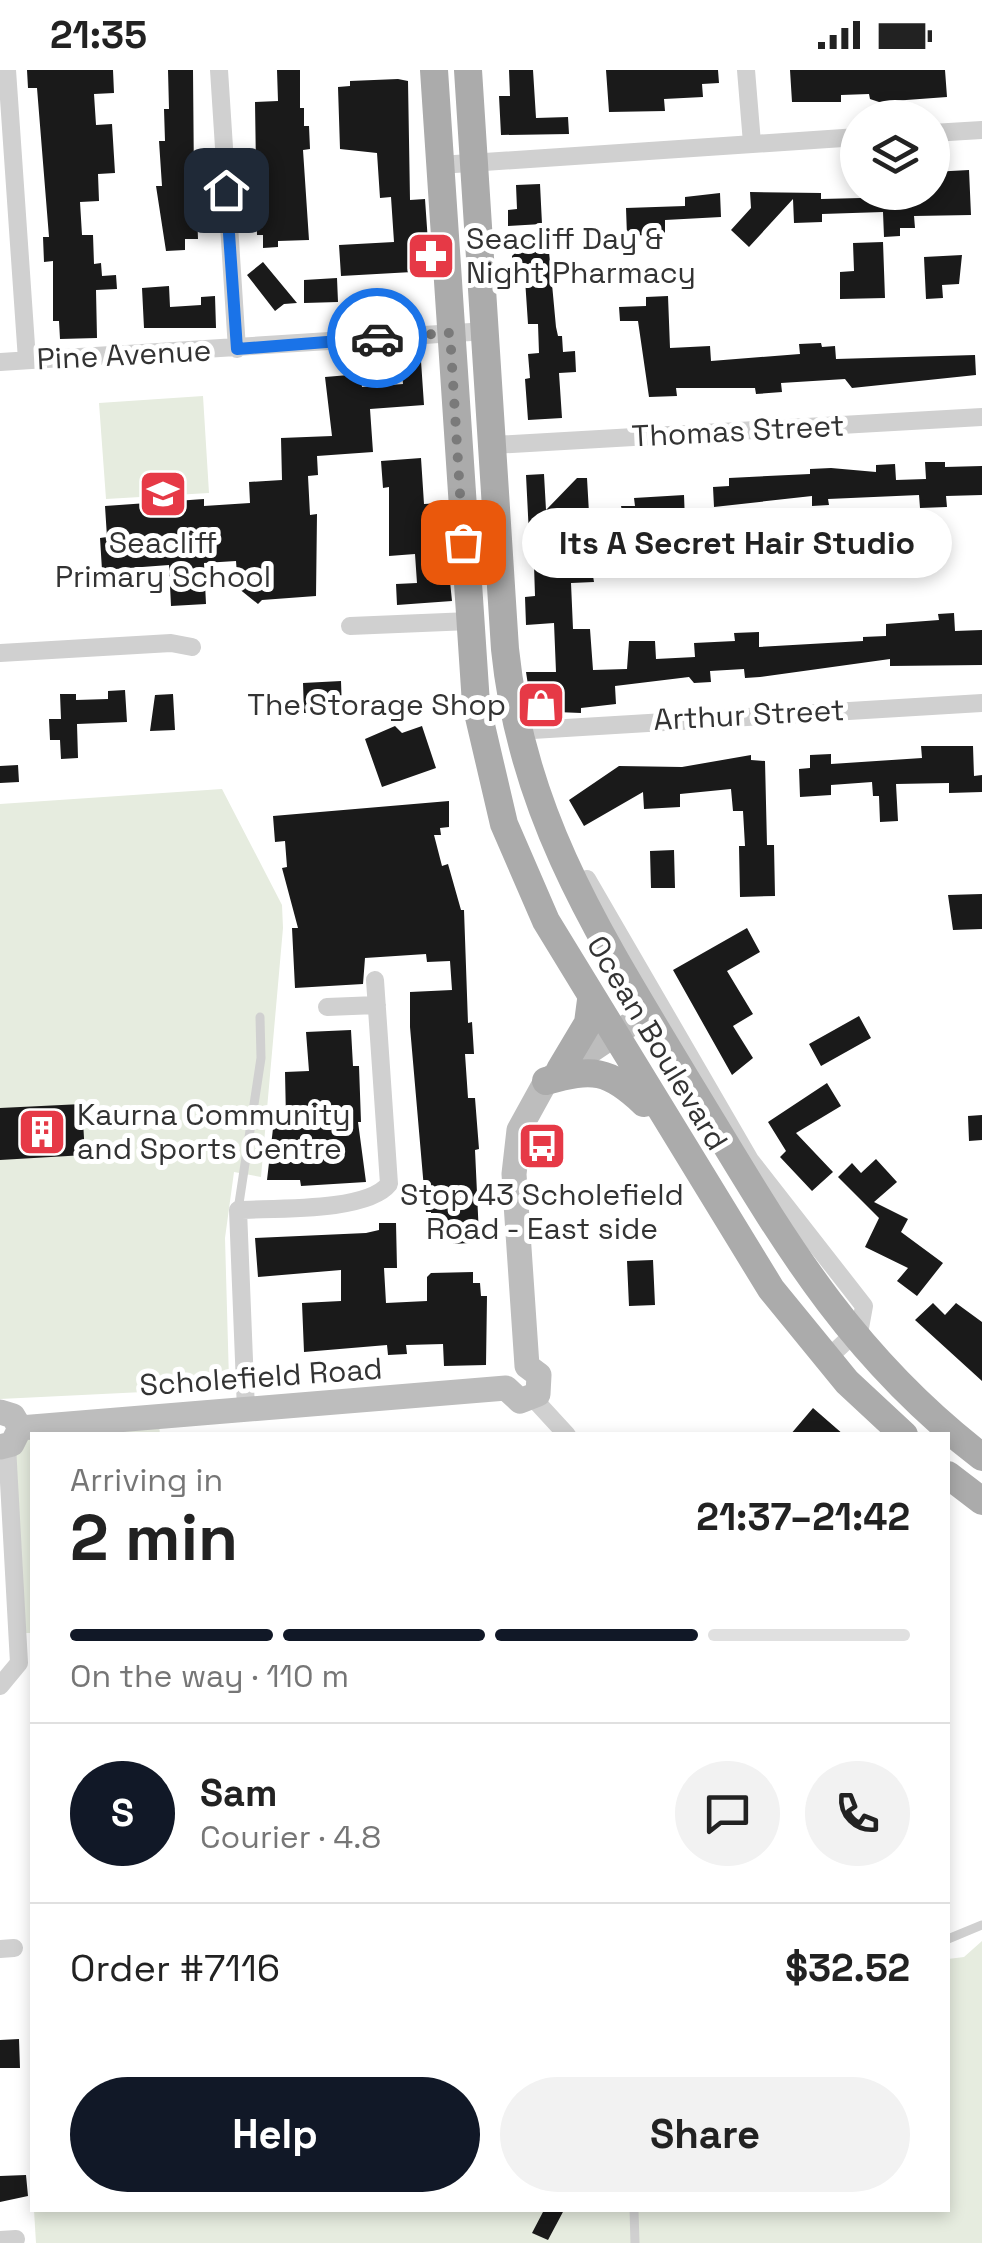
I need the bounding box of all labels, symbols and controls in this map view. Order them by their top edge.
text: 21:35 [50,11,147,59]
map controls [840,100,950,210]
button: layers [840,100,950,210]
pin [184,148,269,233]
icon: home [199,163,254,218]
place label: Seacliff Day & Night Pharmacy [466,219,696,292]
pharmacy icon: Seacliff Day & Night Pharmacy [405,230,457,282]
courier [327,288,427,388]
icon: car [350,311,405,366]
street label: Pine Avenue [36,330,212,379]
street label: Thomas Street [631,405,845,456]
school or university icon: Seacliff Primary School [137,468,189,520]
pin [421,500,506,585]
callout: Its A Secret Hair Studio [523,507,953,577]
icon: bag [436,515,491,570]
place label: Seacliff Primary School [55,523,271,596]
text: Its A Secret Hair Studio [559,523,915,563]
shop icon: The Storage Shop [515,679,567,731]
place label: The Storage Shop [247,685,506,724]
street label: Arthur Street [652,690,845,739]
street label: Ocean Boulevard [578,928,737,1157]
place label: Kaurna Community and Sports Centre [77,1095,351,1168]
building icon: Kaurna Community and Sports Centre [16,1106,68,1158]
bus stop icon: Stop 43 Scholefield Road - East side [516,1120,568,1172]
place label: Stop 43 Scholefield Road - East side [400,1175,684,1248]
street label: Scholefield Road [138,1349,384,1404]
text: Arriving in [70,1460,223,1500]
text: 21:37–21:42 [696,1493,910,1541]
text: 2 min [70,1496,238,1579]
text: On the way · 110 m [70,1656,349,1696]
button: chat [675,1761,780,1866]
button: phone [805,1761,910,1866]
text: Sam [200,1769,277,1817]
text: S [111,1789,134,1837]
text: Courier · 4.8 [200,1817,381,1857]
text: Order #7116 [70,1944,280,1992]
text: $32.52 [785,1944,910,1992]
button: Help [70,2077,480,2192]
button: Share [500,2077,910,2192]

